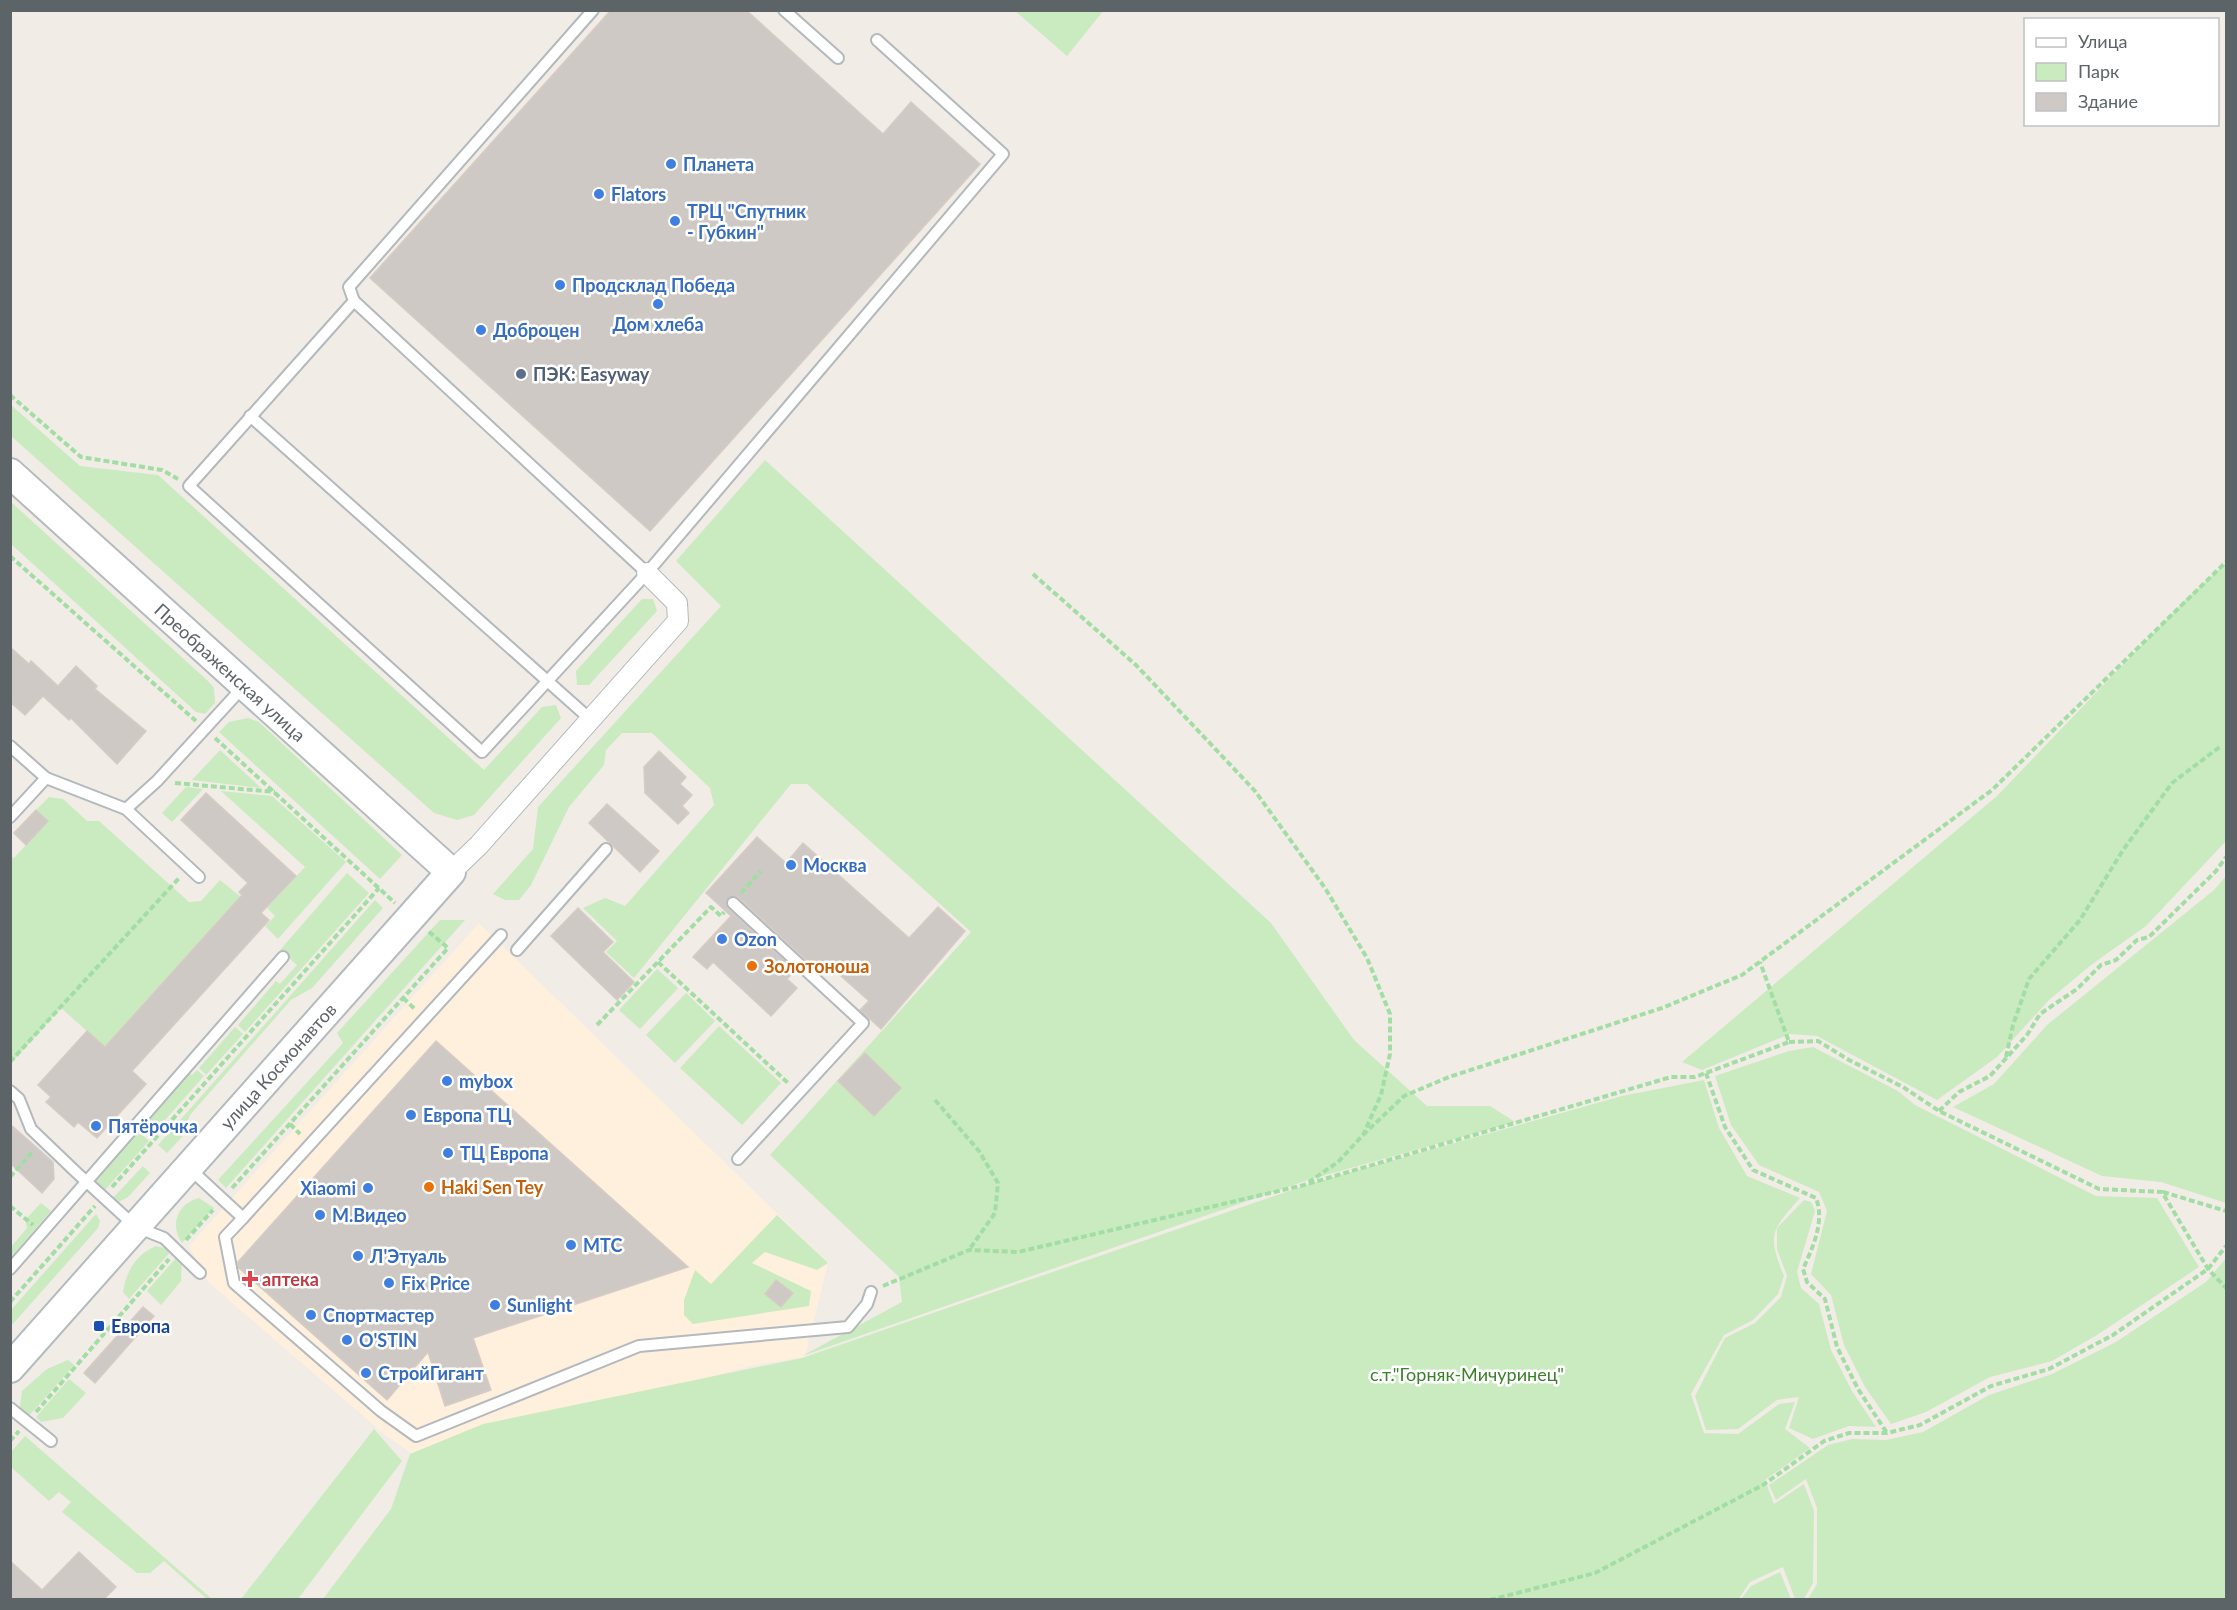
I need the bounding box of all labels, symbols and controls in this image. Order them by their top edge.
legend [2024,18,2219,126]
text: Улица [2078,30,2128,52]
text: Парк [2078,60,2120,82]
text: Здание [2078,90,2138,112]
place label: Планета [683,153,754,175]
marker: Планета [664,157,678,171]
place label: Flators [611,183,666,205]
marker: Flators [592,187,606,201]
place label: ТРЦ "Спутник - Губкин" [687,200,806,243]
marker: ТРЦ "Спутник - Губкин" [668,214,682,228]
place label: Продсклад Победа [572,274,735,296]
marker: Продсклад Победа [553,278,567,292]
marker: Дом хлеба [651,297,665,311]
place label: Дом хлеба [612,313,704,335]
place label: Доброцен [493,319,579,341]
marker: Доброцен [474,323,488,337]
place label: ПЭК: Easyway [533,363,650,385]
marker: ПЭК: Easyway [514,367,528,381]
street label: Преображенская улица [150,599,310,746]
place label: Москва [803,854,867,876]
marker: Москва [784,858,798,872]
place label: Ozon [734,928,777,950]
marker: Ozon [715,932,729,946]
place label: Золотоноша [764,955,869,977]
marker: Золотоноша [745,959,759,973]
street label: улица Космонавтов [215,998,341,1134]
place label: mybox [459,1070,513,1092]
marker: mybox [440,1074,454,1088]
place label: Европа ТЦ [423,1104,512,1126]
marker: Европа ТЦ [404,1108,418,1122]
place label: Пятёрочка [108,1115,198,1137]
marker: Пятёрочка [89,1119,103,1133]
place label: ТЦ Европа [460,1142,549,1164]
marker: ТЦ Европа [441,1146,455,1160]
place label: Haki Sen Tey [441,1176,544,1198]
place label: Xiaomi [300,1177,356,1199]
marker: Haki Sen Tey [422,1180,436,1194]
marker: Xiaomi [361,1181,375,1195]
place label: М.Видео [332,1204,407,1226]
marker: М.Видео [313,1208,327,1222]
place label: МТС [583,1234,622,1256]
marker: МТС [564,1238,578,1252]
place label: Л'Этуаль [369,1245,447,1267]
marker: Л'Этуаль [351,1249,365,1263]
place label: аптека [262,1268,319,1290]
marker: аптека [243,1272,257,1286]
place label: Fix Price [401,1272,470,1294]
marker: Fix Price [382,1276,396,1290]
place label: Sunlight [507,1294,573,1316]
marker: Sunlight [488,1298,502,1312]
place label: Спортмастер [323,1304,434,1326]
marker: Спортмастер [304,1308,318,1322]
place label: Европа [111,1315,170,1337]
marker: Европа [92,1319,106,1333]
place label: O'STIN [359,1329,417,1351]
marker: O'STIN [340,1333,354,1347]
place label: СтройГигант [378,1362,485,1384]
park label: с.т."Горняк-Мичуринец" [1370,1363,1564,1385]
marker: СтройГигант [359,1366,373,1380]

